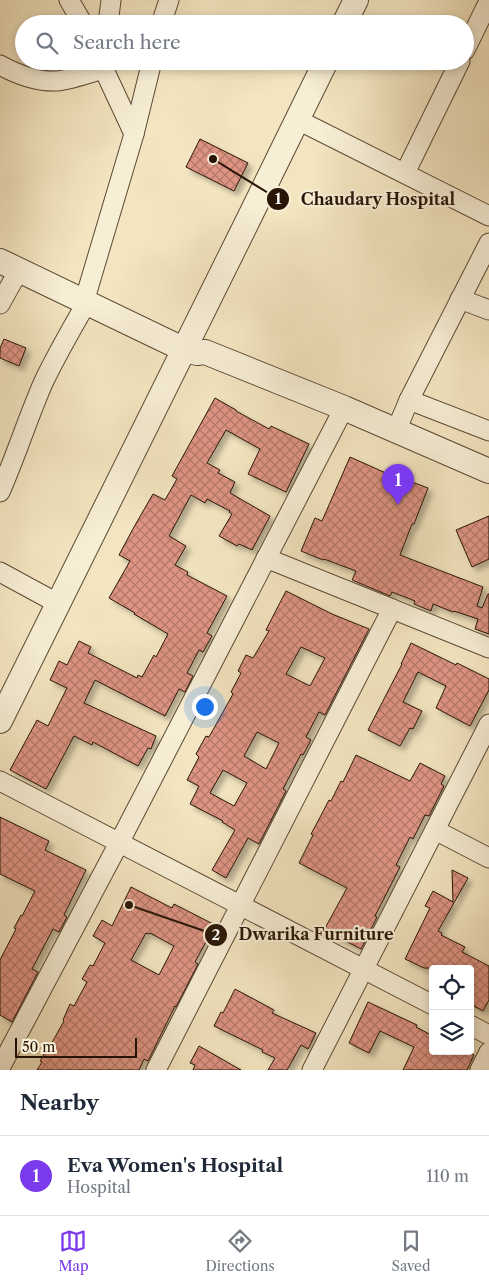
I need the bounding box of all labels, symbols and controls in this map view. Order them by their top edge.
search box [15,15,474,70]
icon: search [33,29,61,57]
text: Search here [73,31,181,54]
callout: Chaudary Hospital [265,184,465,215]
text: 1 [275,189,282,208]
text: Chaudary Hospital [301,189,456,209]
pin: 1 [382,464,414,505]
your location [192,694,218,720]
callout: Dwarika Furniture [204,919,404,950]
text: Dwarika Furniture [238,924,394,944]
text: 2 [212,925,221,944]
map controls [429,965,474,1055]
button: locate [429,965,474,1010]
button: layers [429,1010,474,1055]
scale bar [15,1035,138,1058]
text: 50 m [22,1038,55,1056]
text: Nearby [20,1090,99,1115]
text: Eva Women's Hospital [67,1154,283,1177]
text: 1 [32,1166,40,1186]
text: 110 m [426,1166,469,1186]
text: Hospital [67,1177,131,1197]
tab: Map [58,1227,89,1275]
tab: Directions [205,1227,275,1275]
tab: Saved [392,1227,430,1275]

